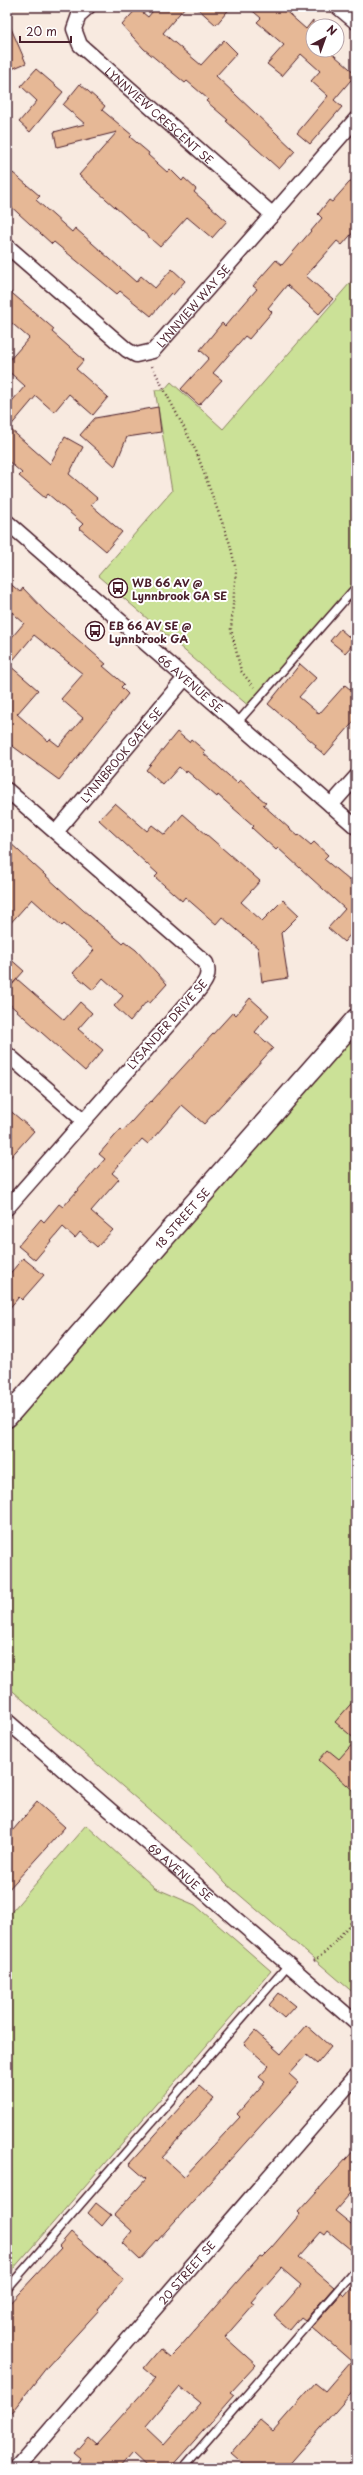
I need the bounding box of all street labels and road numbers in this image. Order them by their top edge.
street label: LYNNVIEW CRESCENT SE [102,63,218,168]
street label: LYNNVIEW WAY SE [152,260,234,351]
street label: 66 AVENUE SE [154,649,227,716]
street label: LYNNBROOK GATE SE [76,703,166,806]
street label: LYSANDER DRIVE SE [123,975,211,1073]
street label: 18 STREET SE [150,1183,213,1252]
street label: 69 AVENUE SE [145,1839,217,1905]
street label: 20 STREET SE [154,2236,219,2308]

